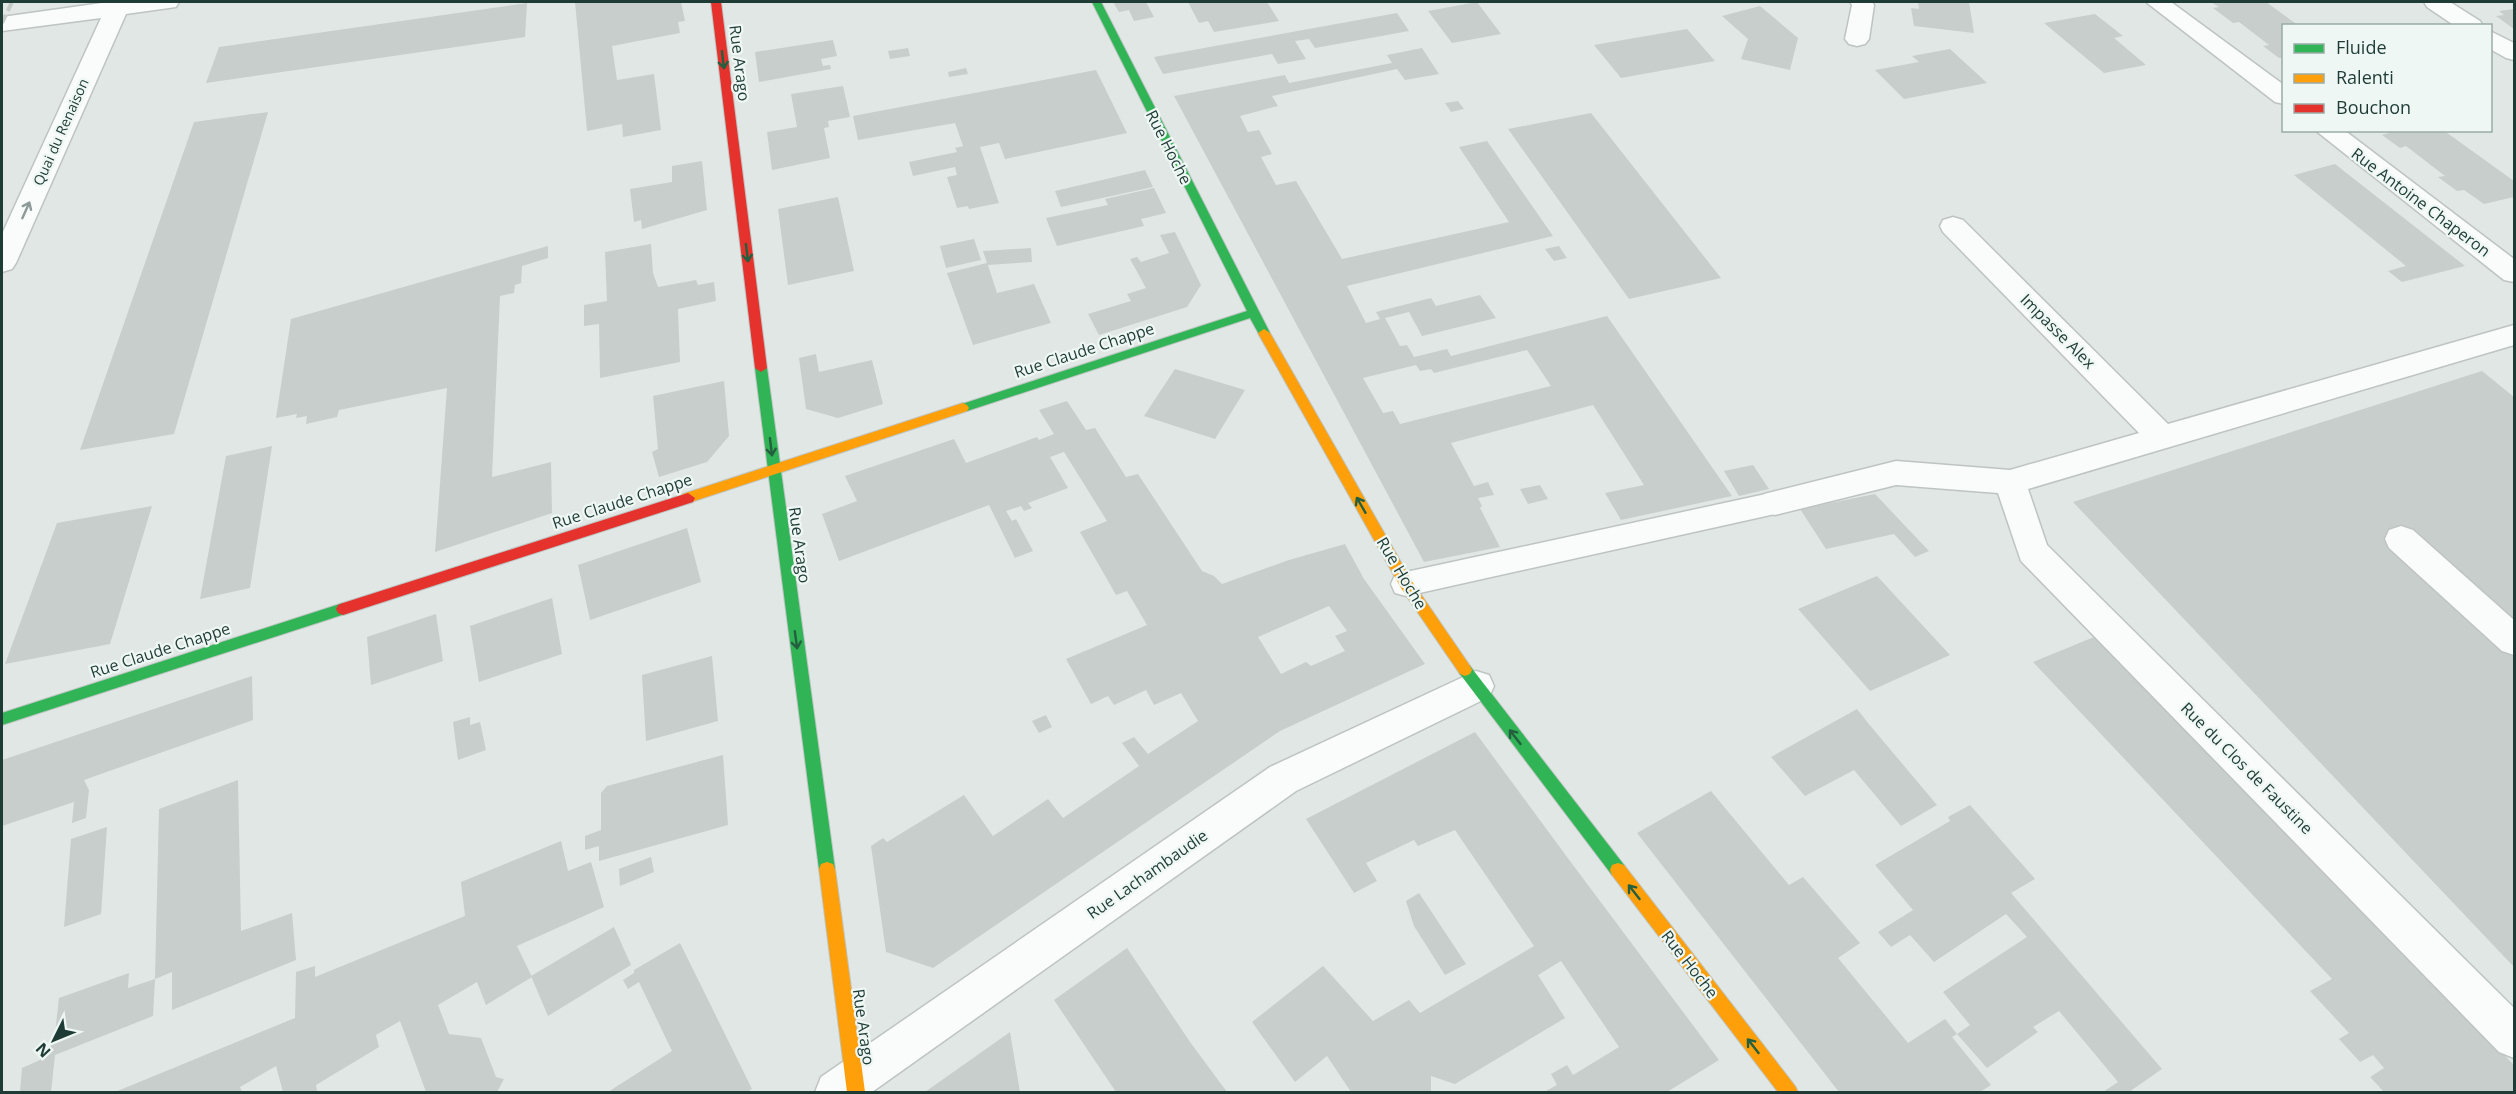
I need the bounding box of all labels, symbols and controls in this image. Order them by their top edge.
street label: Rue Arago [724,24,756,102]
legend [2282,24,2492,132]
text: Fluide [2336,35,2387,59]
one-way arrow [718,49,729,69]
text: Ralenti [2336,65,2394,89]
street label: Quai du Renaison [28,75,93,188]
text: Bouchon [2336,95,2411,119]
street label: Rue Hoche [1141,106,1197,188]
street label: Rue Antoine Chaperon [2347,142,2495,262]
one-way arrow [21,201,32,219]
one-way arrow [742,243,753,262]
street label: Impasse Alex [2016,289,2101,374]
street label: Rue Claude Chappe [1011,317,1157,383]
one-way arrow [766,436,777,456]
street label: Rue Claude Chappe [549,468,695,534]
one-way arrow [1355,497,1367,514]
street label: Rue Arago [784,505,816,585]
street label: Rue Hoche [1372,533,1432,613]
street label: Rue Claude Chappe [87,617,233,683]
one-way arrow [791,630,802,649]
street label: Rue du Clos de Faustine [2176,697,2318,839]
one-way arrow [1509,730,1522,746]
street label: Rue Lachambaudie [1082,824,1212,924]
one-way arrow [1628,884,1641,900]
street label: Rue Hoche [1656,925,1724,1003]
street label: Rue Arago [848,987,880,1067]
north arrow [24,1010,84,1070]
text: N [31,1038,56,1062]
one-way arrow [1747,1038,1760,1054]

